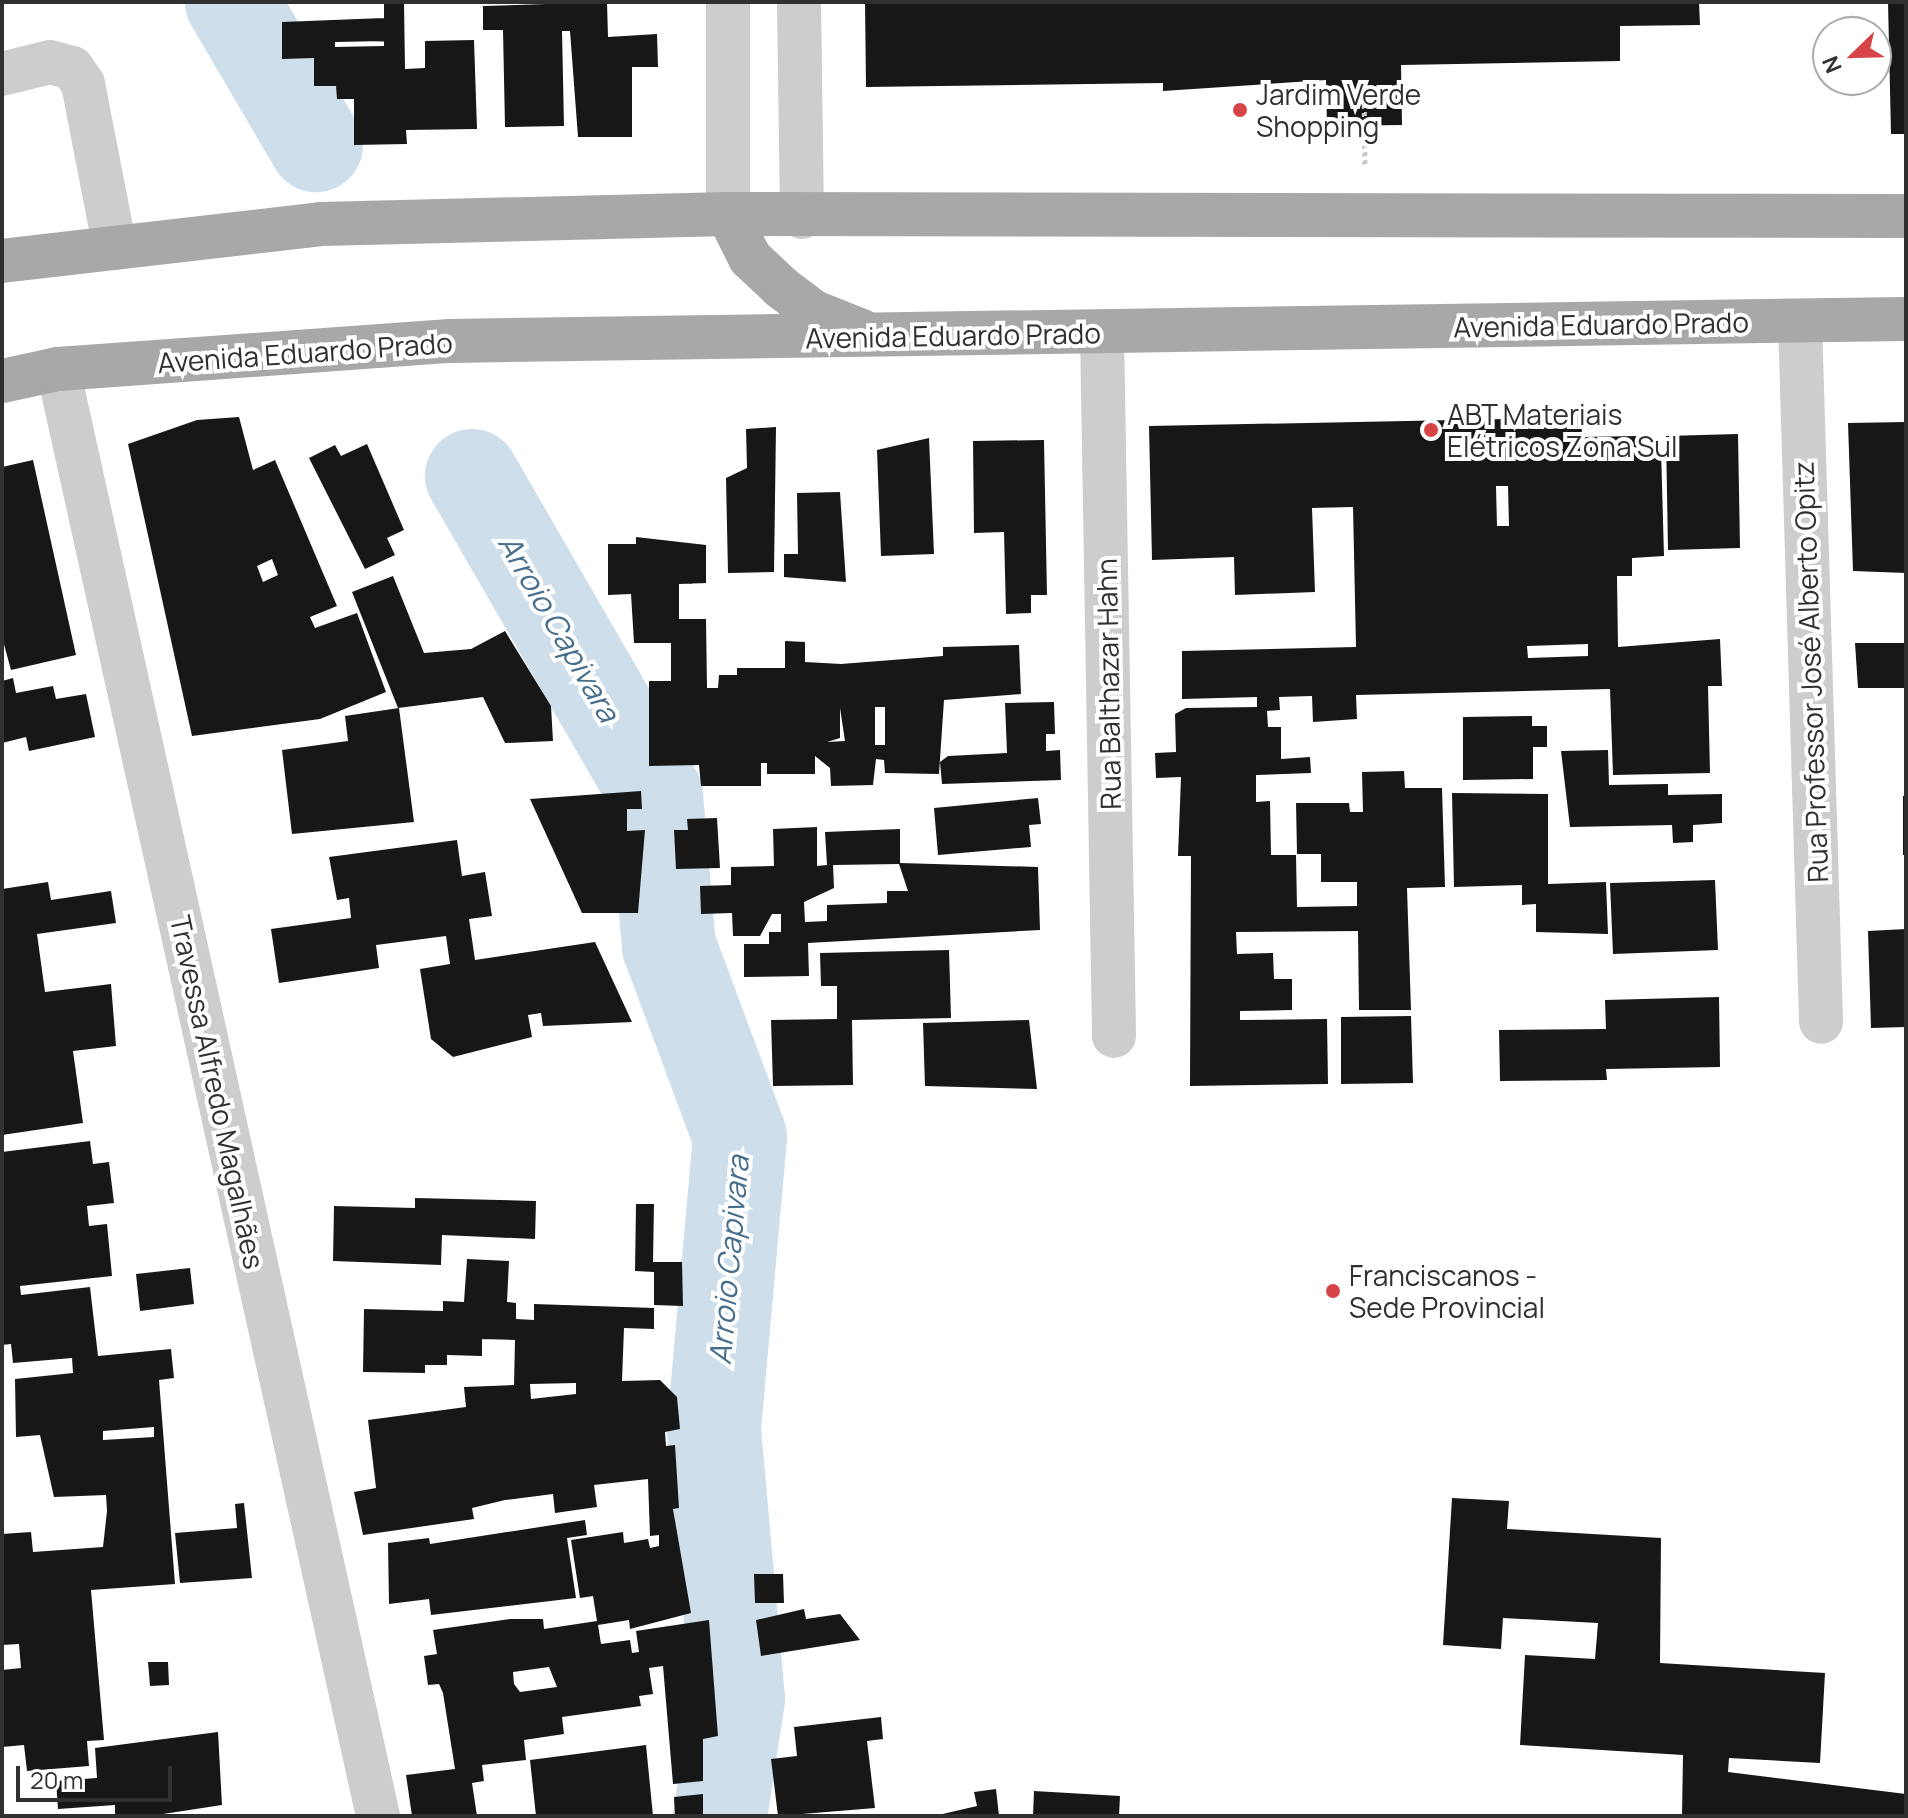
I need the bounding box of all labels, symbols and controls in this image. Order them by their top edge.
north arrow [1812,16,1892,96]
text: N [1815,51,1849,78]
place label: Jardim Verde Shopping [1256,77,1421,143]
marker: Jardim Verde Shopping [1231,101,1249,119]
street label: Avenida Eduardo Prado [1453,305,1749,343]
street label: Avenida Eduardo Prado [805,316,1101,354]
street label: Avenida Eduardo Prado [156,325,454,379]
place label: ABT Materiais Elétricos Zona Sul [1447,397,1677,463]
marker: ABT Materiais Elétricos Zona Sul [1422,421,1440,439]
street label: Rua Professor José Alberto Opitz [1786,461,1834,883]
water label: Arroio Capivara [491,528,627,728]
street label: Rua Balthazar Hahn [1089,558,1127,810]
street label: Travessa Alfredo Magalhães [164,912,272,1272]
water label: Arroio Capivara [702,1154,756,1366]
place label: Franciscanos - Sede Provincial [1349,1258,1545,1324]
marker: Franciscanos - Sede Provincial [1324,1282,1342,1300]
scale bar [20,1750,176,1800]
text: 20 m [30,1763,83,1796]

